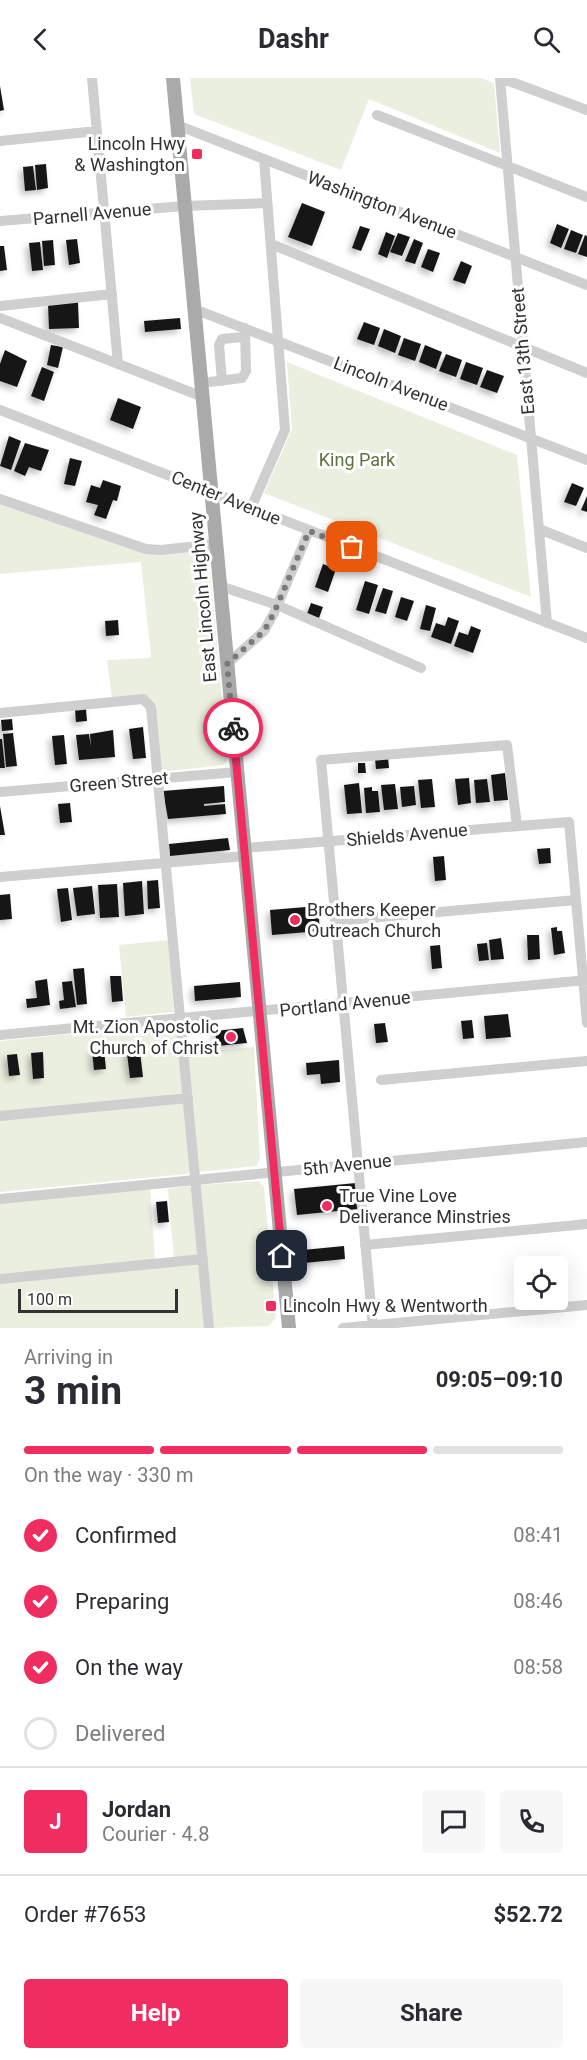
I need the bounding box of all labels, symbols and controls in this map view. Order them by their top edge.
icon: back [24,23,57,56]
text: Dashr [258,23,329,55]
icon: search [530,23,563,56]
place label: Lincoln Hwy & Washington [74,133,185,175]
marker: Lincoln Hwy & Washington [190,147,204,161]
street label: Washington Avenue [305,166,460,243]
street label: Parnell Avenue [32,198,152,229]
street label: East 13th Street [506,286,539,416]
street label: Lincoln Avenue [331,352,452,415]
park label: King Park [319,449,396,470]
street label: Center Avenue [168,466,284,529]
street label: East Lincoln Highway [185,510,220,683]
pin [326,521,377,572]
icon: bag [335,530,368,563]
courier [203,698,263,758]
icon: bike [217,712,250,745]
street label: Green Street [69,767,169,796]
street label: Shields Avenue [345,819,468,850]
place label: Brothers Keeper Outreach Church [307,899,441,941]
marker: Brothers Keeper Outreach Church [288,913,302,927]
street label: Portland Avenue [278,986,411,1021]
place label: Mt. Zion Apostolic Church of Christ [73,1016,219,1058]
marker: Mt. Zion Apostolic Church of Christ [224,1030,238,1044]
street label: 5th Avenue [301,1149,392,1180]
place label: True Vine Love Deliverance Minstries [339,1185,511,1227]
marker: True Vine Love Deliverance Minstries [320,1199,334,1213]
pin [256,1230,307,1281]
icon: home [265,1239,298,1272]
map controls [514,1256,568,1310]
button: locate [514,1256,568,1310]
scale bar [18,1286,178,1314]
text: 100 m [27,1290,72,1309]
place label: Lincoln Hwy & Wentworth [283,1295,488,1316]
marker: Lincoln Hwy & Wentworth [264,1299,278,1313]
text: Arriving in [24,1345,113,1369]
text: 09:05–09:10 [436,1367,563,1392]
text: 3 min [24,1368,122,1414]
text: On the way · 330 m [24,1463,193,1487]
icon: check [24,1519,57,1552]
text: Confirmed [75,1523,177,1548]
text: 08:41 [513,1523,563,1547]
icon: check [24,1585,57,1618]
text: Preparing [75,1589,169,1614]
text: 08:46 [513,1589,563,1613]
icon: check [24,1651,57,1684]
text: On the way [75,1655,183,1680]
text: 08:58 [513,1655,563,1679]
text: Delivered [75,1721,165,1746]
button: chat [422,1790,485,1853]
button: phone [500,1790,563,1853]
text: Jordan [102,1797,171,1822]
text: J [49,1809,62,1834]
text: Courier · 4.8 [102,1822,209,1846]
text: Order #7653 [24,1902,146,1927]
text: $52.72 [494,1902,563,1927]
button: Help [24,1979,288,2048]
button: Share [300,1979,563,2048]

